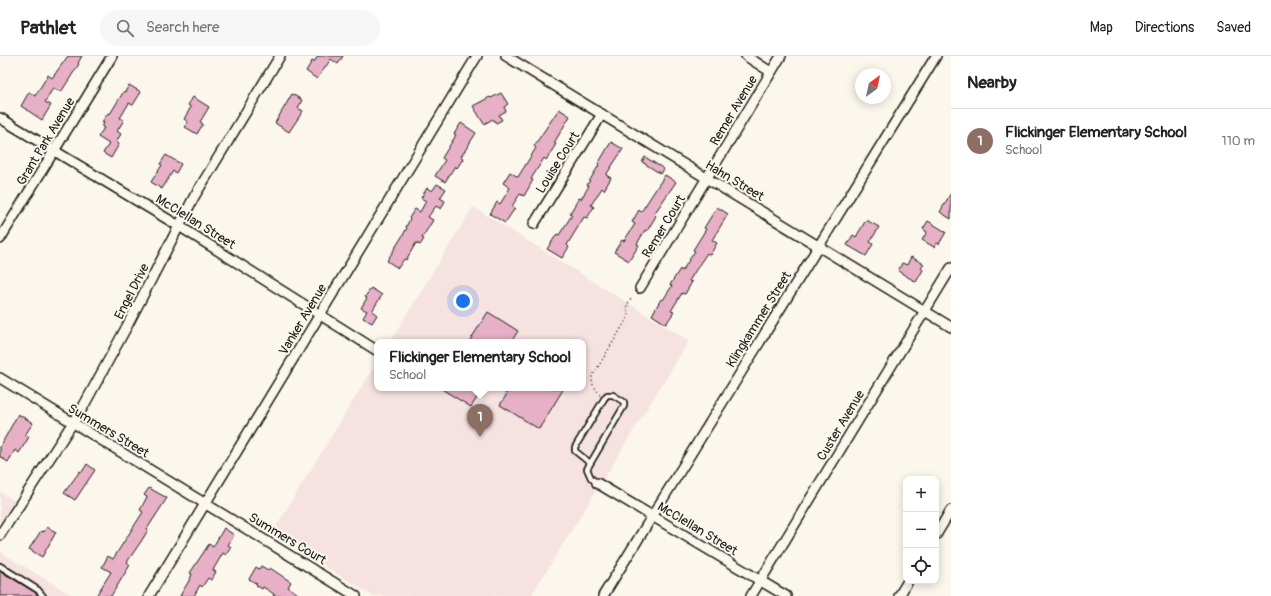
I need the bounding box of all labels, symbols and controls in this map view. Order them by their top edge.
search box [100,10,380,46]
text: Pathlet [20,16,76,40]
icon: search [114,17,136,39]
text: Search here [146,18,219,37]
text: Map [1090,19,1113,36]
text: Directions [1135,19,1194,36]
text: Saved [1216,19,1251,36]
north arrow [855,68,891,104]
street label: Remer Avenue [707,72,761,149]
text: Nearby [967,72,1016,93]
street label: Grant Park Avenue [13,94,79,188]
text: Flickinger Elementary School [1005,123,1187,142]
street label: Louise Court [533,128,583,196]
text: 1 [977,133,983,149]
text: 110 m [1222,133,1255,149]
text: School [1005,142,1042,158]
street label: Hahn Street [702,157,767,205]
street label: McClellan Street [153,191,239,253]
street label: Remer Court [639,191,689,261]
street label: Engel Drive [111,260,153,322]
street label: Klingkammer Street [723,268,795,371]
street label: Vanker Avenue [275,281,331,358]
your location [453,291,473,311]
popup [374,339,586,391]
text: Flickinger Elementary School [389,348,571,367]
text: School [389,367,426,383]
street label: Custer Avenue [814,387,868,464]
street label: Summers Street [65,400,153,462]
pin: 1 [467,404,493,437]
map controls [903,476,939,584]
button: + [903,476,939,512]
street label: McClellan Street [654,499,741,559]
street label: Summers Court [246,509,330,569]
button: − [903,512,939,548]
button: locate [903,548,939,584]

